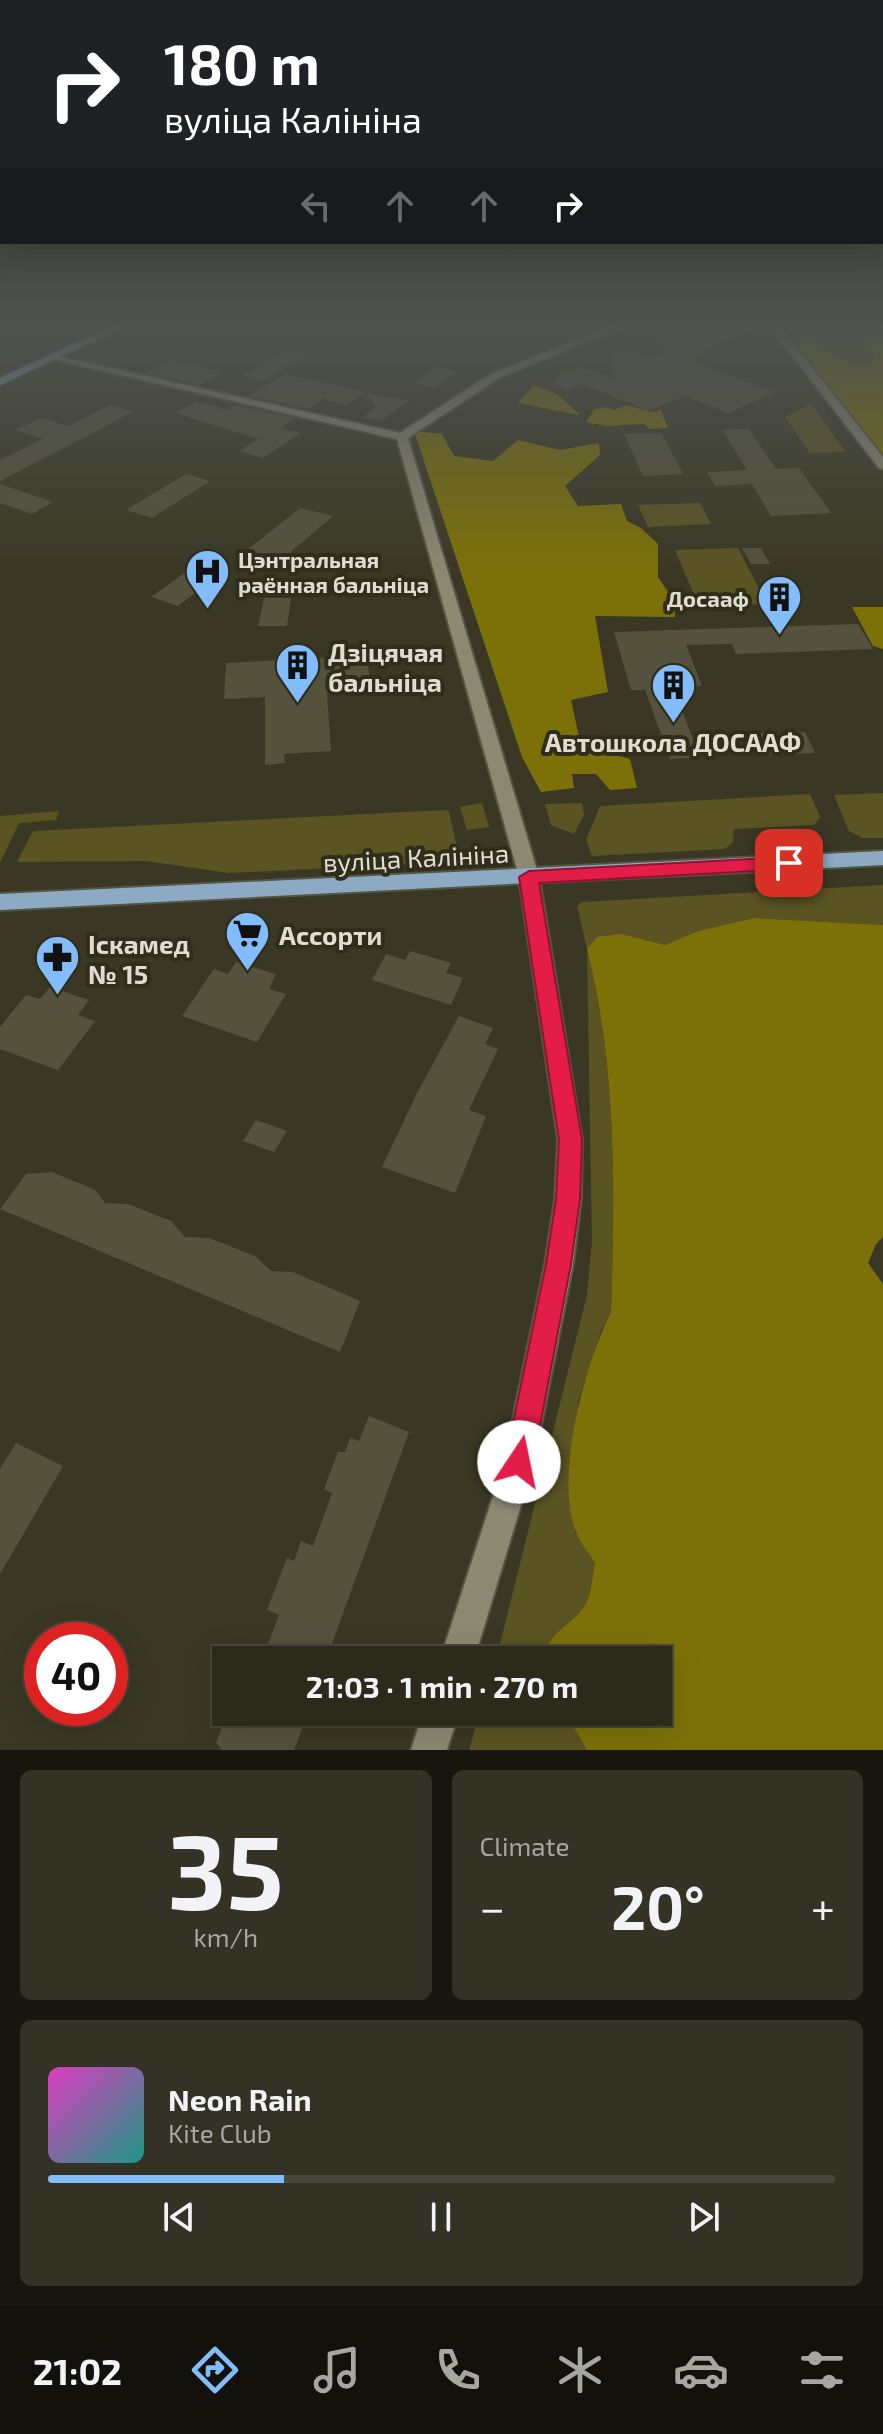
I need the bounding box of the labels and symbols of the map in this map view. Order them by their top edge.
place label: Цэнтральная раённая бальніца [238,546,429,597]
hospital icon: Цэнтральная раённая бальніца [183,548,231,611]
building icon: Досааф [756,574,804,637]
place label: Досааф [667,585,749,611]
place label: Дзіцячая бальніца [328,636,443,697]
building icon: Дзіцячая бальніца [273,642,321,705]
building icon: Автошкола ДОСААФ [649,662,697,725]
place label: Автошкола ДОСААФ [545,726,801,757]
pin [755,829,823,897]
street label: вуліца Калініна [322,837,510,878]
supermarket icon: Ассорти [224,910,272,973]
place label: Ассорти [279,919,382,950]
place label: Іскамед № 15 [88,928,190,989]
pharmacy icon: Іскамед № 15 [33,934,81,997]
position arrow [477,1420,561,1504]
speed limit sign: 40 [24,1622,128,1726]

